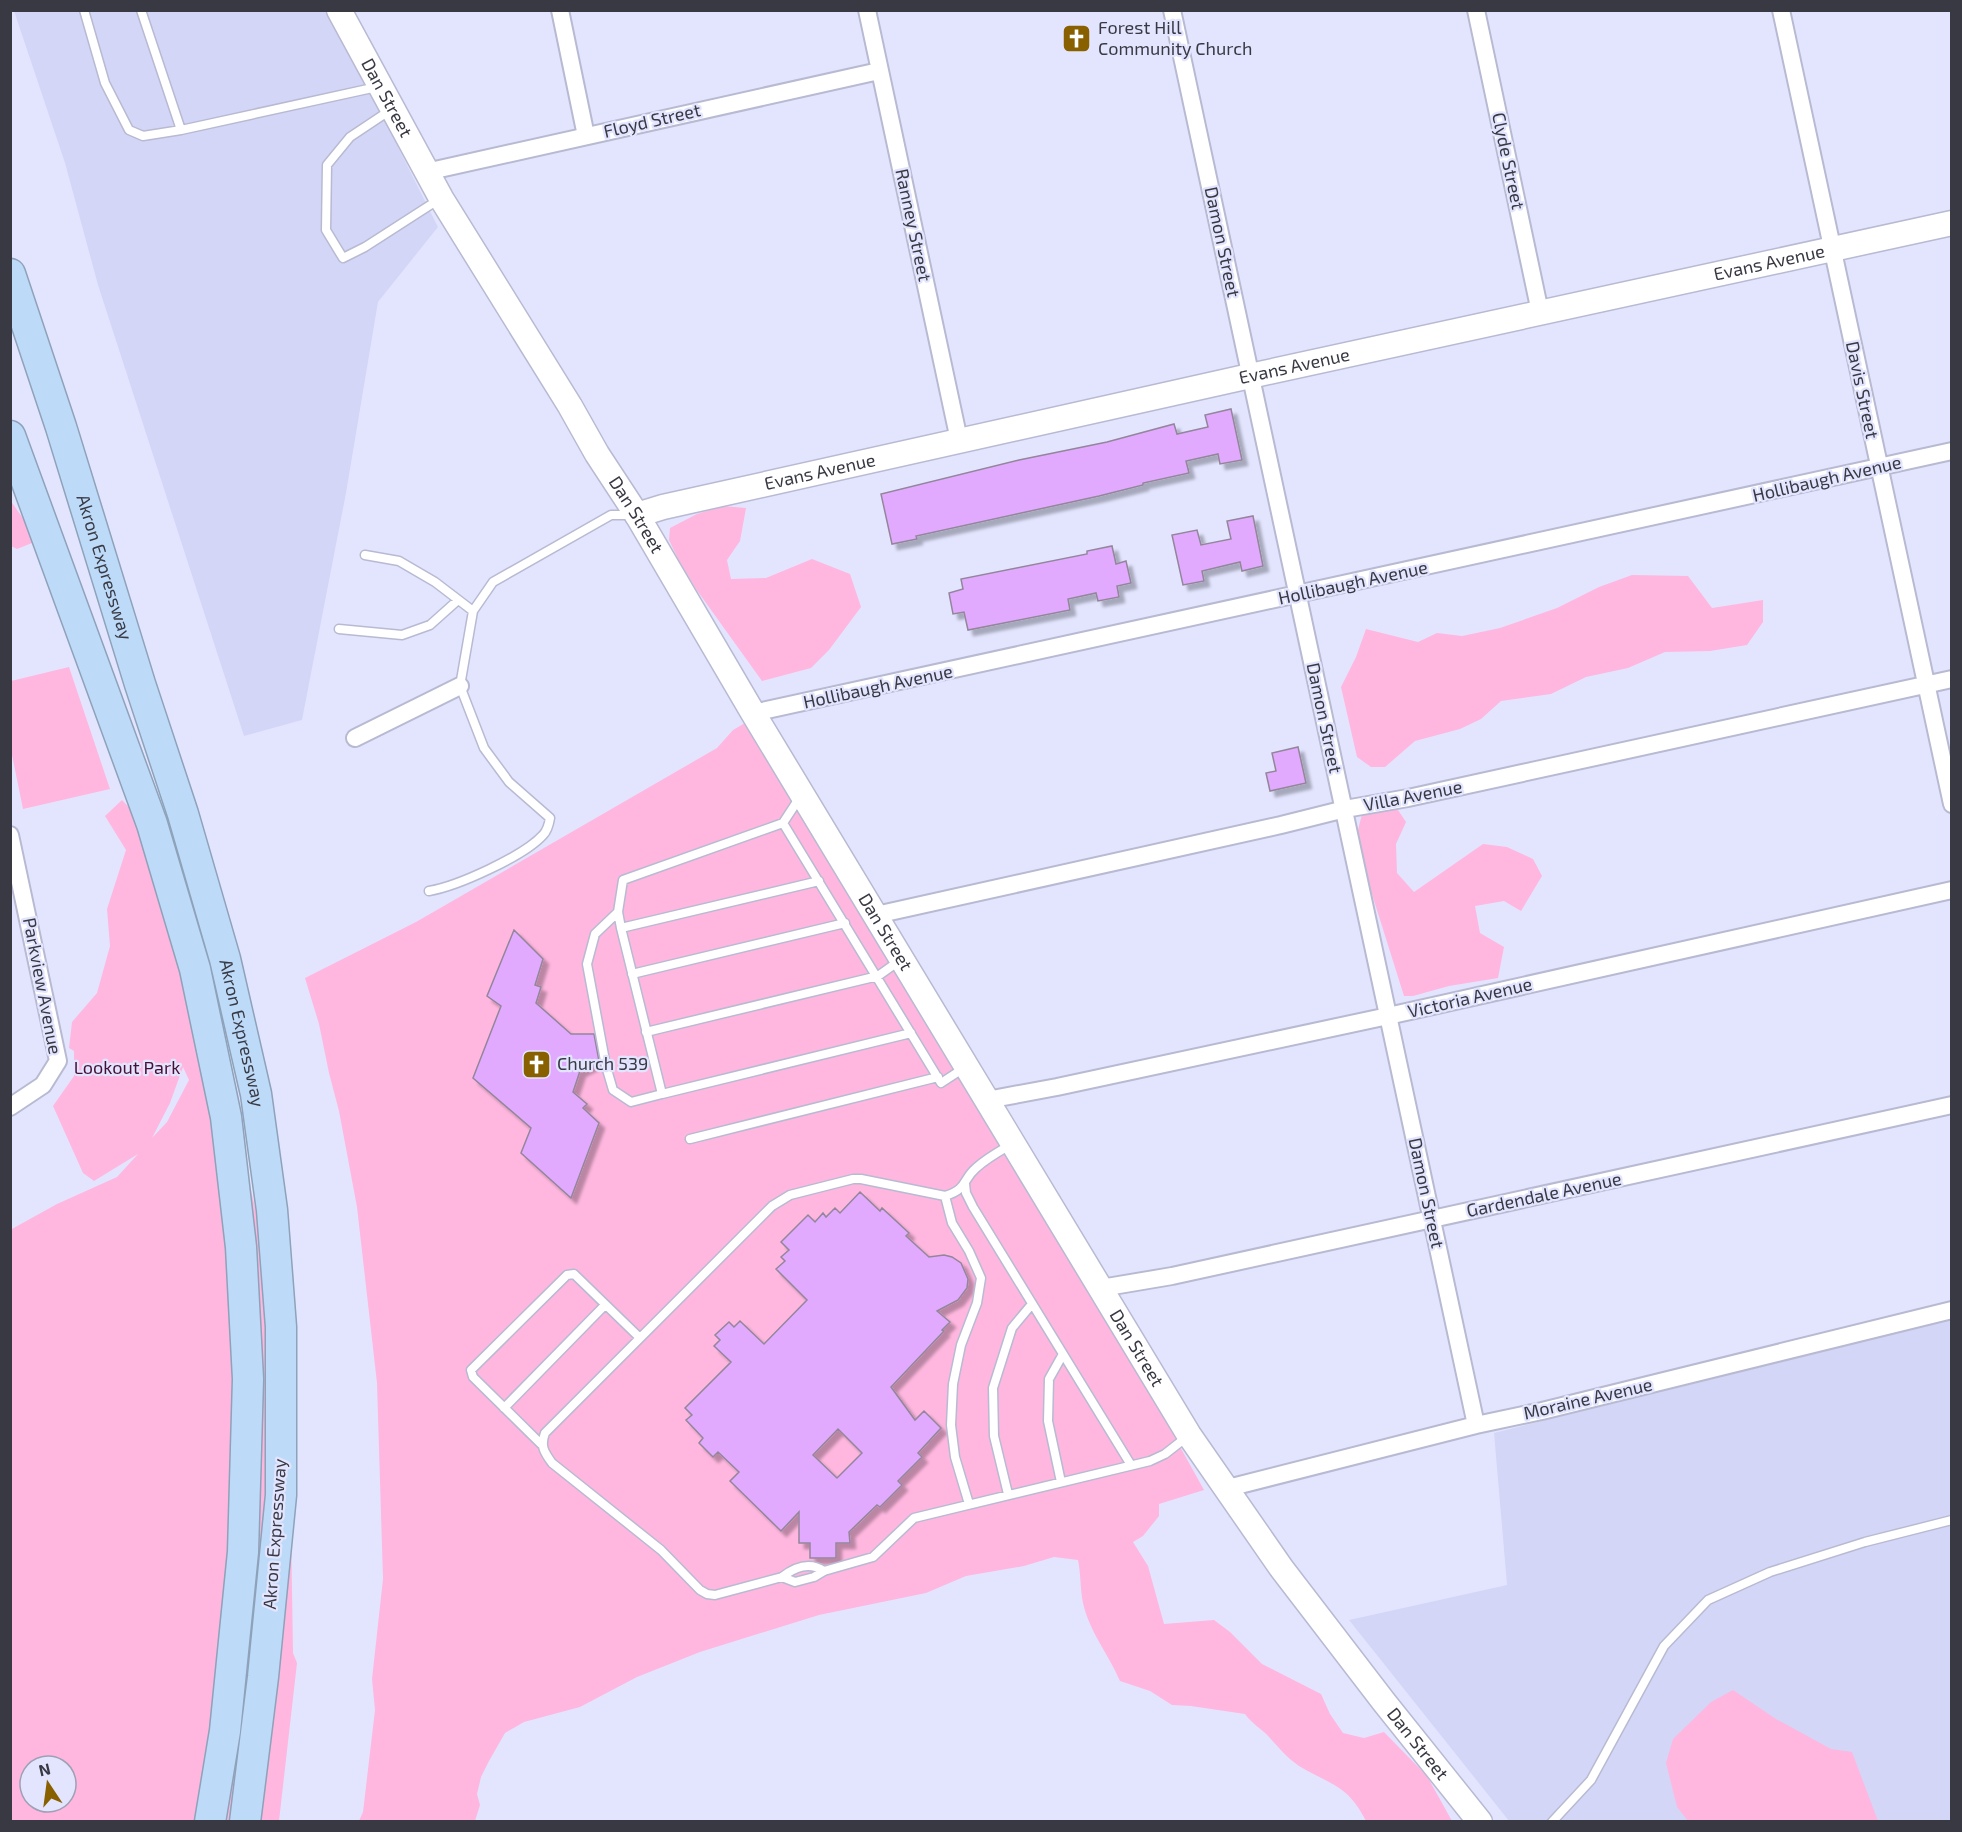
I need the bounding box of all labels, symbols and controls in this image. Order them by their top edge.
place label: Forest Hill Community Church [1098,16,1252,59]
church icon: Forest Hill Community Church [1061,22,1093,54]
street label: Dan Street [357,54,418,141]
street label: Floyd Street [601,98,703,142]
street label: Clyde Street [1488,110,1530,211]
street label: Ranney Street [891,166,937,283]
street label: Damon Street [1201,185,1245,299]
street label: Evans Avenue [1711,239,1827,285]
street label: Davis Street [1842,339,1884,441]
street label: Evans Avenue [1237,343,1352,388]
street label: Evans Avenue [762,448,877,494]
street label: Hollibaugh Avenue [1750,450,1903,506]
street label: Dan Street [605,472,669,557]
street label: Akron Expressway [72,491,138,643]
street label: Hollibaugh Avenue [1276,555,1430,609]
street label: Hollibaugh Avenue [801,659,955,713]
street label: Damon Street [1303,661,1347,775]
street label: Villa Avenue [1362,775,1464,815]
street label: Dan Street [854,889,918,974]
street label: Parkview Avenue [19,916,67,1056]
street label: Akron Expressway [215,957,270,1109]
street label: Victoria Avenue [1406,972,1534,1022]
church icon: Church 539 [520,1048,552,1080]
place label: Church 539 [557,1052,648,1074]
park label: Lookout Park [74,1056,180,1078]
street label: Damon Street [1405,1136,1449,1250]
street label: Gardendale Avenue [1464,1167,1623,1221]
street label: Dan Street [1106,1305,1169,1390]
street label: Moraine Avenue [1521,1373,1654,1424]
street label: Akron Expressway [258,1457,290,1610]
street label: Dan Street [1383,1703,1454,1784]
north arrow [18,1754,78,1814]
text: N [37,1758,52,1779]

